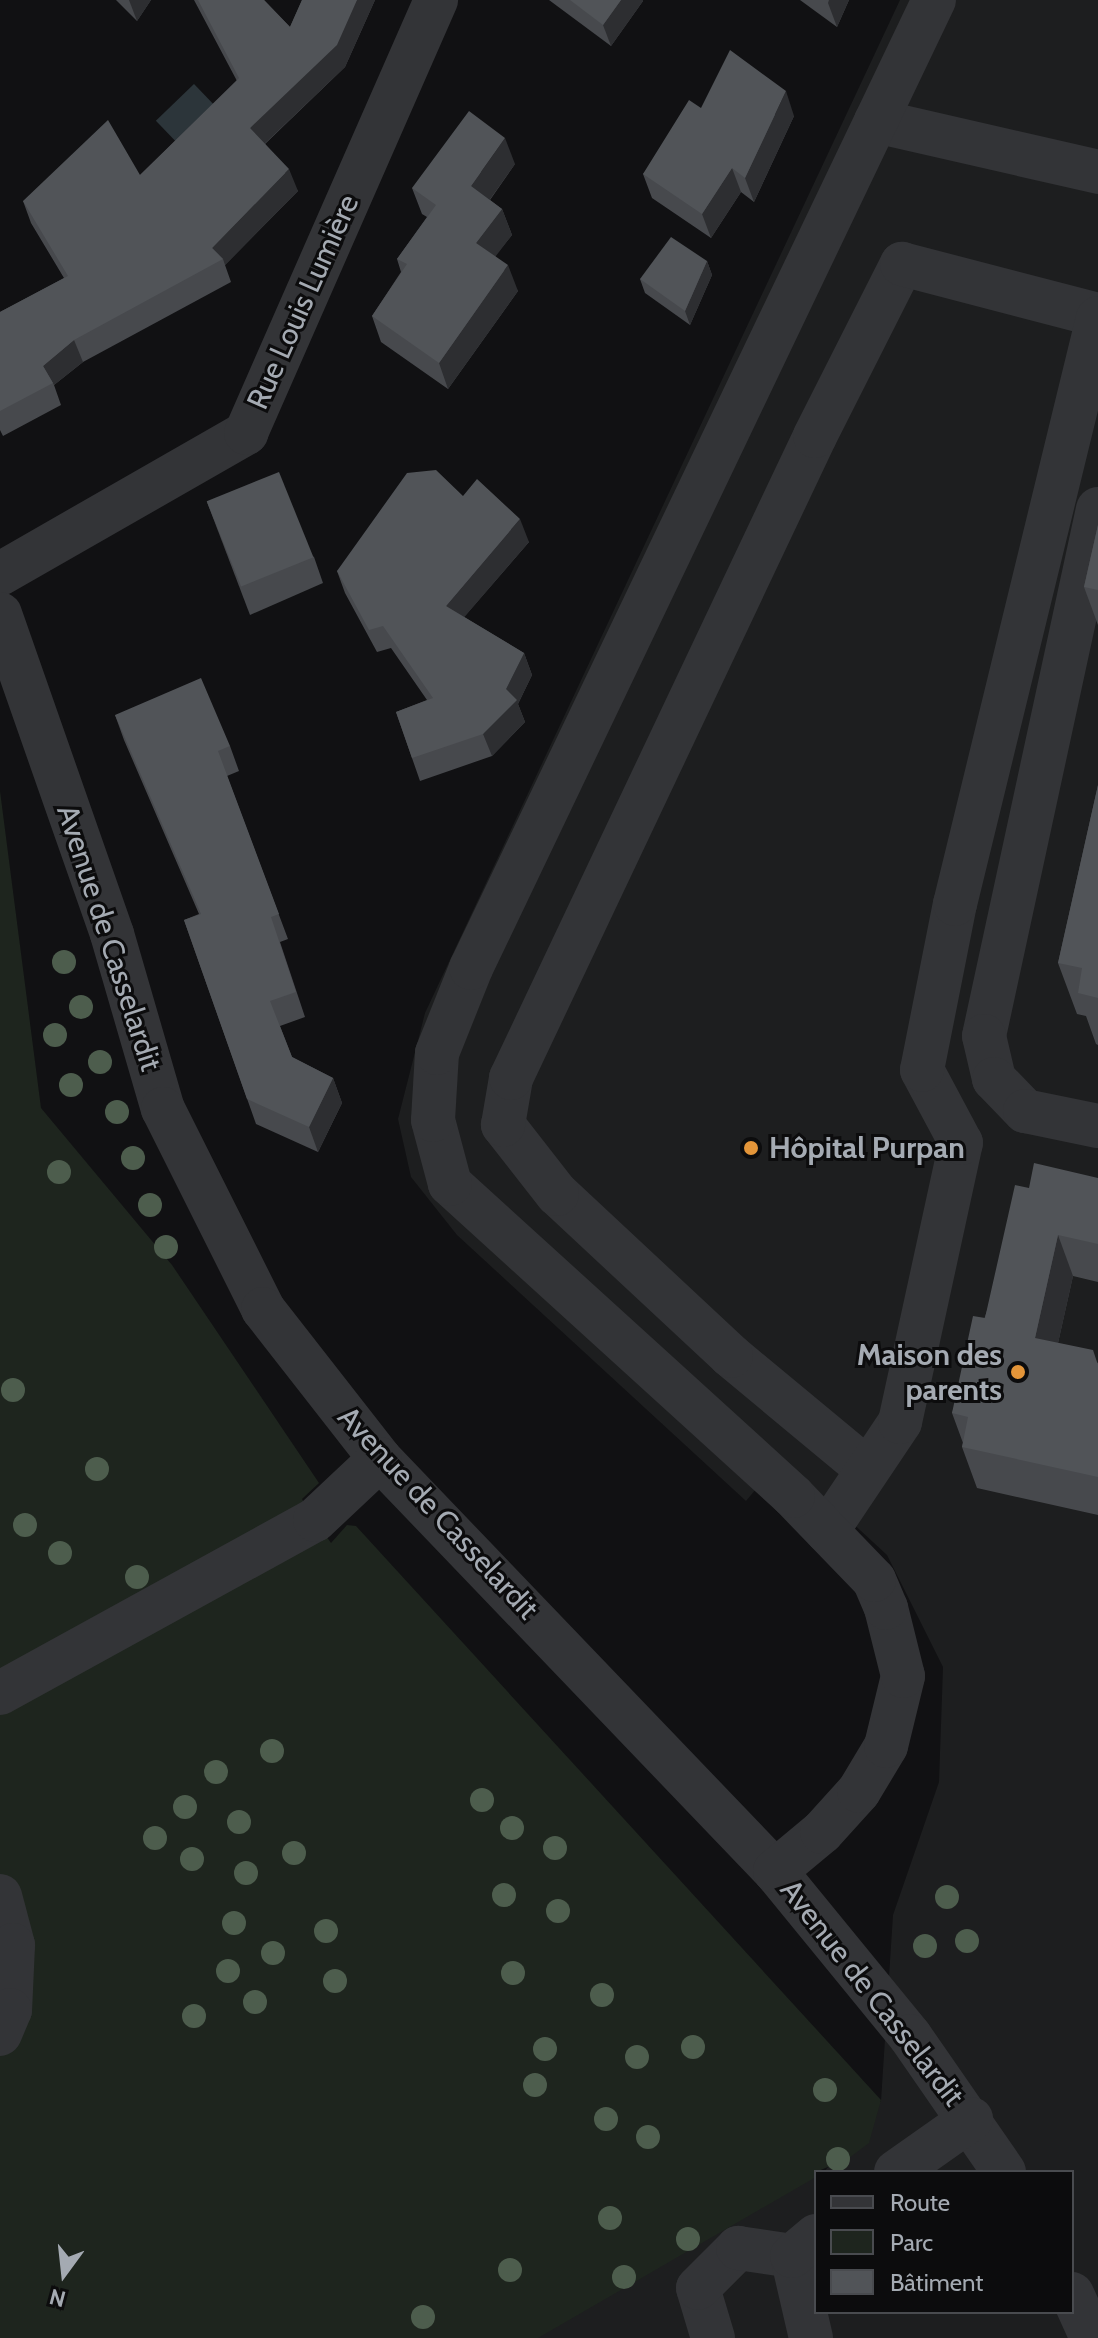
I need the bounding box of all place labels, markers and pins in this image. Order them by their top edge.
place label: Hôpital Purpan [769,1130,965,1166]
marker: Hôpital Purpan [740,1137,762,1159]
place label: Maison des parents [857,1337,1002,1408]
marker: Maison des parents [1009,1363,1027,1381]

